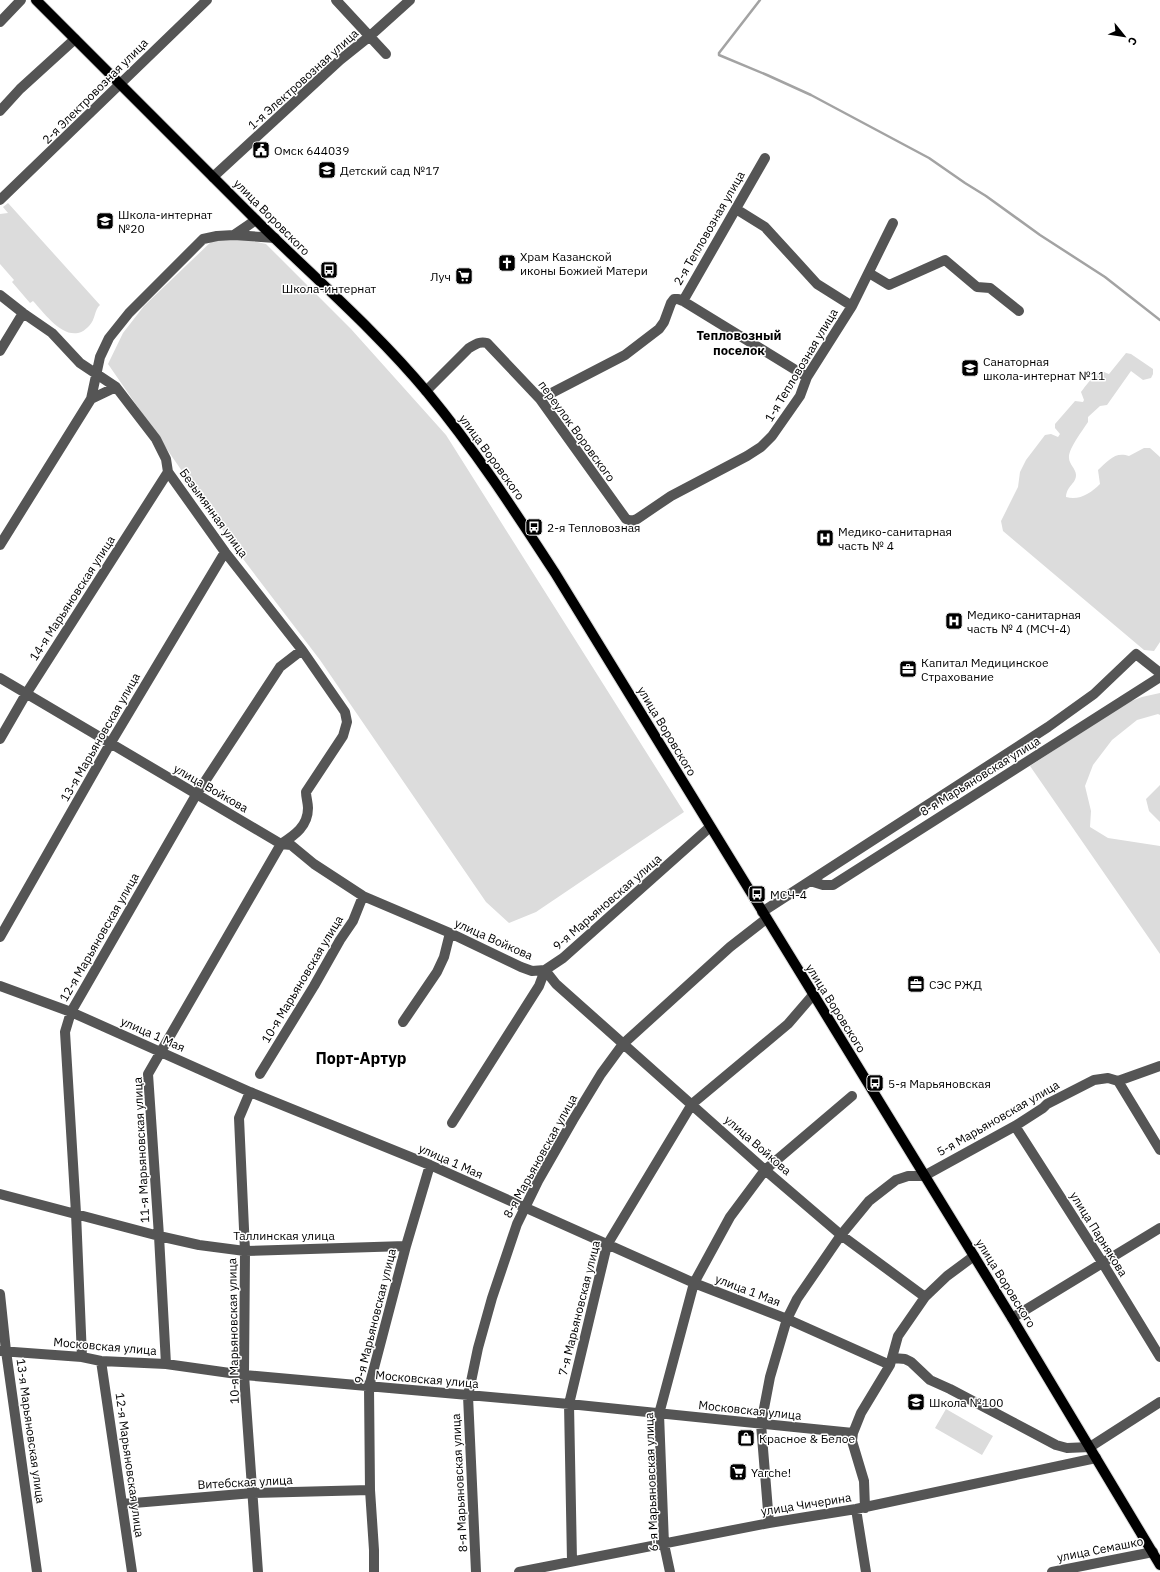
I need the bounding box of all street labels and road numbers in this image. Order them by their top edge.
street label: 1-я Электровозная улица [245,25,362,133]
street label: 2-я Электровозная улица [39,35,151,147]
street label: 2-я Тепловозная улица [670,168,748,288]
street label: улица Воровского [231,176,314,259]
street label: 1-я Тепловозная улица [761,305,841,424]
street label: переулок Воровского [535,377,619,485]
street label: улица Воровского [456,411,528,503]
street label: Безымянная улица [177,465,252,561]
street label: 14-я Марьяновская улица [26,532,118,663]
street label: 13-я Марьяновская улица [57,669,143,804]
street label: улица Воровского [634,683,700,779]
street label: 8-я Марьяновская улица [917,733,1043,819]
street label: улица Войкова [171,761,252,816]
street label: 9-я Марьяновская улица [550,850,665,953]
street label: 12-я Марьяновская улица [56,869,142,1004]
street label: 10-я Марьяновская улица [258,912,346,1045]
street label: улица Войкова [453,915,536,963]
street label: улица Воровского [803,961,870,1055]
street label: улица 1 Мая [119,1013,187,1055]
street label: 11-я Марьяновская улица [130,1076,152,1223]
street label: 5-я Марьяновская улица [934,1076,1062,1159]
street label: 8-я Марьяновская улица [500,1091,581,1220]
street label: улица Войкова [721,1112,795,1179]
street label: улица 1 Мая [417,1140,485,1182]
street label: улица Парнякова [1067,1189,1131,1280]
street label: Таллинская улица [233,1228,335,1243]
street label: улица Воровского [973,1236,1040,1330]
street label: 7-я Марьяновская улица [555,1238,603,1377]
street label: 9-я Марьяновская улица [351,1246,399,1385]
street label: 10-я Марьяновская улица [224,1257,242,1404]
street label: улица 1 Мая [713,1271,783,1309]
street label: Московская улица [53,1334,158,1358]
street label: 13-я Марьяновская улица [13,1358,49,1505]
street label: Московская улица [375,1367,480,1391]
street label: 12-я Марьяновская улица [112,1392,148,1539]
street label: Московская улица [698,1397,803,1423]
street label: 6-я Марьяновская улица [641,1412,661,1552]
street label: 8-я Марьяновская улица [448,1413,470,1553]
street label: Витебская улица [197,1472,294,1492]
street label: улица Чичерина [760,1489,853,1519]
street label: улица Семашко [1056,1533,1145,1565]

